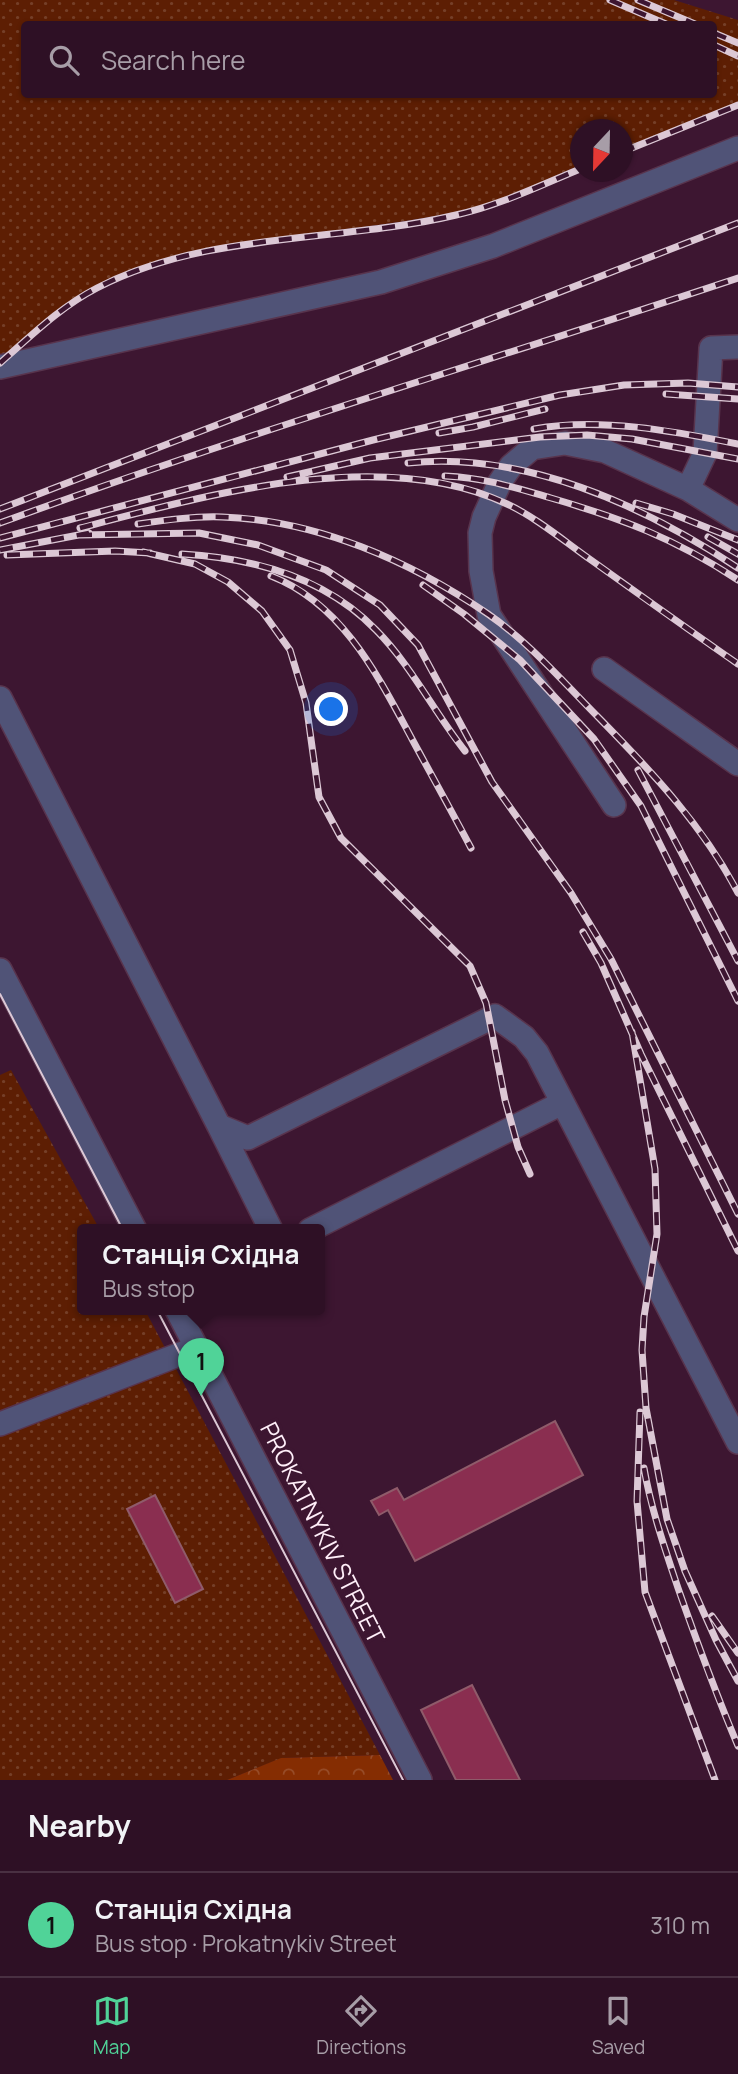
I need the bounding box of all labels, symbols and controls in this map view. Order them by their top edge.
search box [21,21,717,98]
icon: search [45,41,83,79]
text: Search here [101,42,246,78]
north arrow [570,119,633,182]
your location [314,692,348,726]
popup [77,1224,325,1315]
text: Станція Східна [102,1236,300,1272]
text: Bus stop [102,1272,195,1304]
pin: 1 [178,1338,224,1396]
street label: PROKATNYKIV STREET [253,1416,394,1649]
text: Nearby [28,1805,131,1846]
text: Станція Східна [95,1891,292,1927]
text: 1 [46,1909,56,1941]
text: 310 m [650,1909,710,1941]
text: Bus stop · Prokatnykiv Street [95,1927,397,1959]
tab: Map [93,1992,131,2060]
tab: Directions [316,1992,406,2060]
tab: Saved [592,1992,645,2060]

